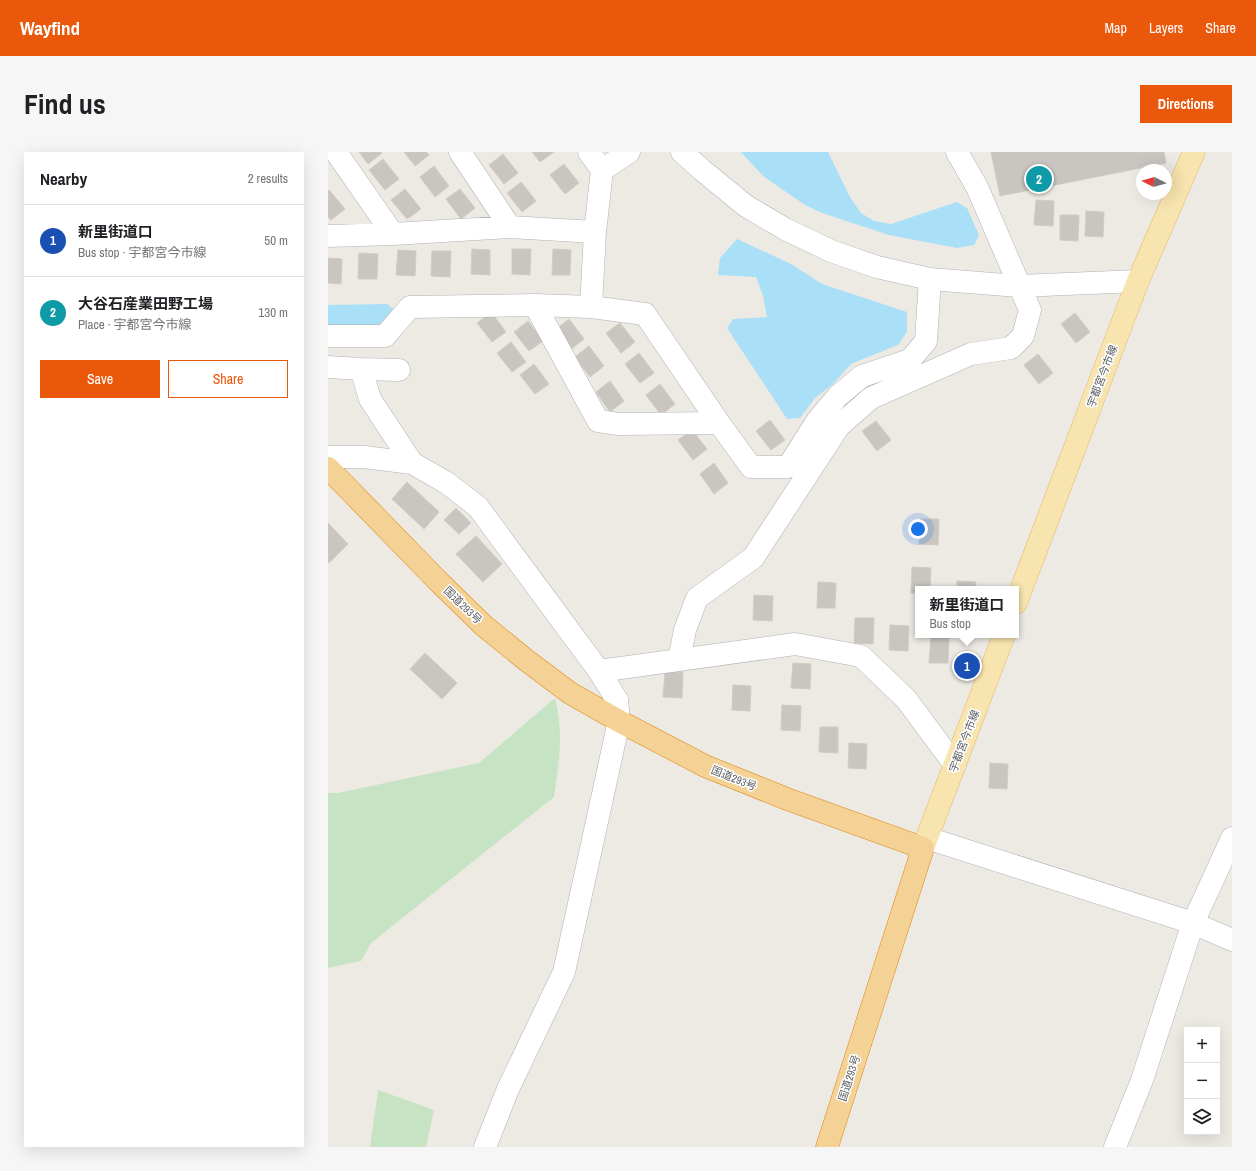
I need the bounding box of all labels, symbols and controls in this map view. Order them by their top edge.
text: Wayfind [20,15,80,41]
text: Map [1105,19,1127,37]
text: Layers [1149,19,1183,37]
text: Share [1205,19,1236,37]
text: Find us [24,85,106,123]
button: Directions [1140,85,1232,123]
pin: 2 [1026,164,1052,194]
north arrow [1136,164,1172,200]
text: Nearby [40,167,87,190]
text: 2 results [248,170,288,187]
text: 新里街道口 [78,221,153,242]
text: 1 [50,232,56,249]
text: 50 m [264,232,288,249]
text: Bus stop · 宇都宮今市線 [78,244,206,261]
text: 大谷石産業田野工場 [78,293,213,314]
text: 2 [50,304,56,321]
text: 130 m [258,304,288,321]
text: Place · 宇都宮今市線 [78,316,192,333]
street label: 宇都宮今市線 [1084,343,1120,409]
button: Save [40,360,160,398]
button: Share [168,360,288,398]
your location [908,519,928,539]
street label: 国道293号 [441,583,485,627]
popup [915,586,1019,638]
text: 新里街道口 [929,594,1005,615]
text: Bus stop [929,615,971,632]
pin: 1 [954,651,980,681]
street label: 宇都宮今市線 [946,708,982,774]
street label: 国道293号 [709,763,759,793]
map controls [1184,1027,1220,1135]
button: + [1184,1027,1220,1063]
street label: 国道293号 [835,1053,863,1103]
button: − [1184,1063,1220,1099]
button: layers [1184,1099,1220,1135]

